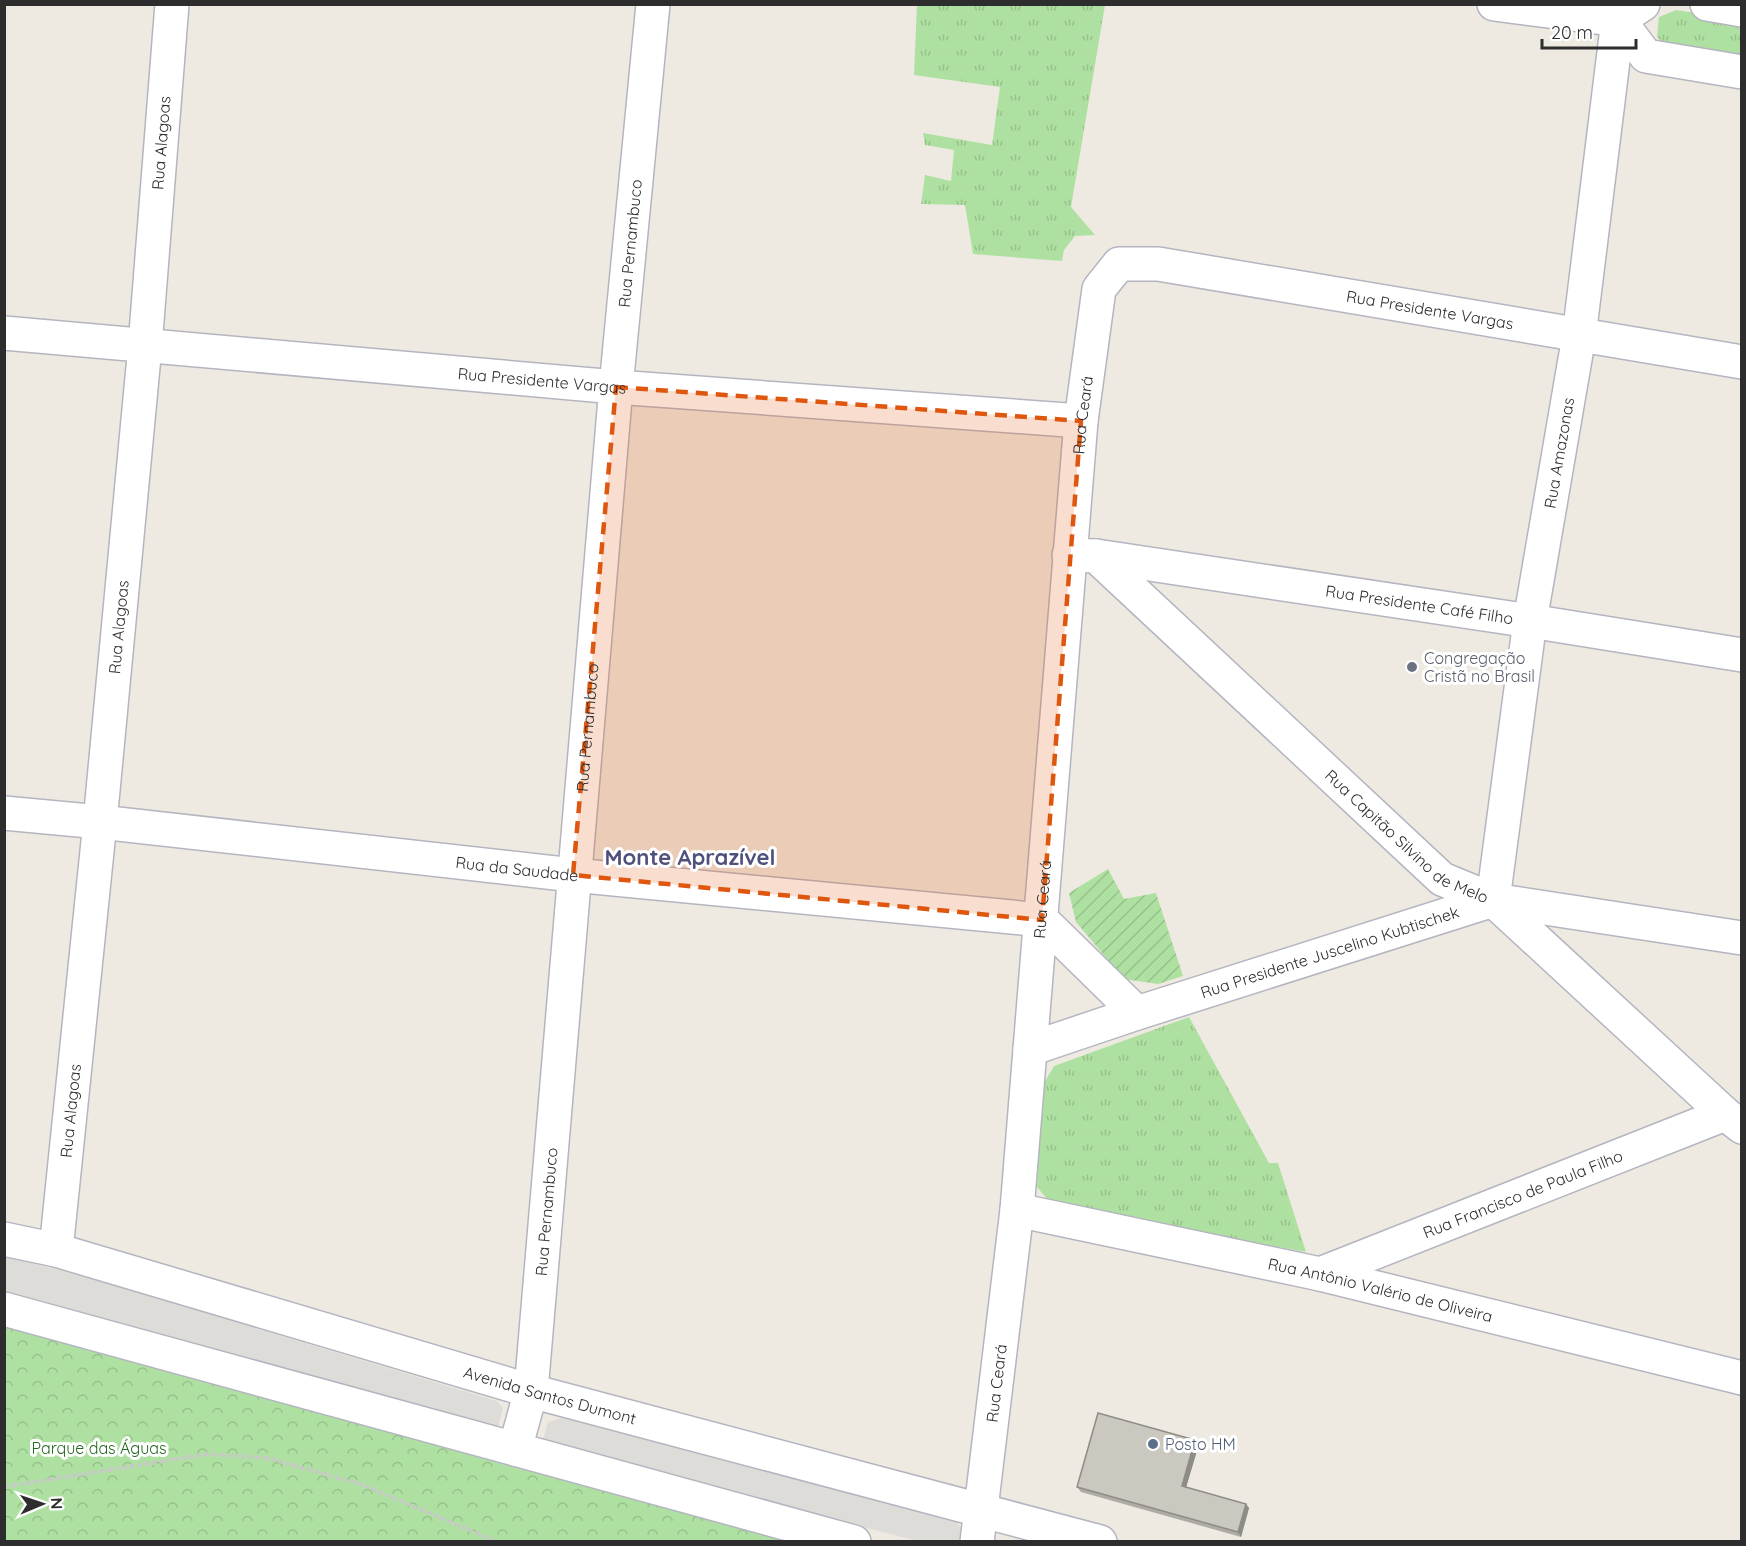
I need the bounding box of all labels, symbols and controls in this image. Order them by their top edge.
scale bar [1542,12,1636,50]
text: 20 m [1551,21,1593,44]
street label: Rua Alagoas [147,95,175,191]
street label: Rua Pernambuco [614,178,646,308]
street label: Rua Presidente Vargas [1345,286,1515,333]
street label: Rua Presidente Vargas [457,363,627,398]
street label: Rua Ceará [1068,375,1097,455]
street label: Rua Amazonas [1540,396,1578,510]
street label: Rua Alagoas [104,579,133,675]
street label: Rua Presidente Café Filho [1324,581,1515,628]
place label: Congregação Cristã no Brasil [1424,648,1535,686]
marker: Congregação Cristã no Brasil [1405,660,1419,674]
street label: Rua Pernambuco [572,663,603,792]
street label: Rua Capitão Silvino de Melo [1321,765,1492,907]
district label: Monte Aprazível [605,843,775,871]
street label: Rua da Saudade [455,852,579,885]
street label: Rua Ceará [1029,859,1055,939]
street label: Rua Presidente Juscelino Kubtischek [1198,901,1461,1002]
street label: Rua Alagoas [56,1063,85,1159]
street label: Rua Francisco de Paula Filho [1420,1145,1626,1242]
street label: Rua Pernambuco [531,1147,562,1277]
street label: Rua Antônio Valério de Oliveira [1266,1253,1495,1326]
street label: Rua Ceará [982,1343,1011,1423]
street label: Avenida Santos Dumont [461,1362,638,1428]
place label: Posto HM [1165,1434,1236,1454]
marker: Posto HM [1146,1437,1160,1451]
park label: Parque das Águas [32,1438,166,1458]
north arrow [12,1474,72,1534]
text: N [47,1497,67,1510]

